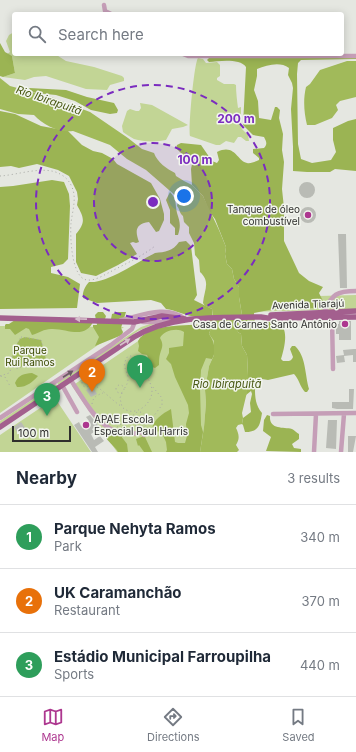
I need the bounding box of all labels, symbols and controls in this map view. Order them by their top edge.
search box [12,12,344,56]
icon: search [26,23,48,45]
text: Search here [58,25,144,44]
water label: Rio Ibirapuitã [14,82,84,118]
text: 200 m [217,111,255,126]
text: 100 m [177,152,213,167]
your location [174,186,194,206]
centre of rings [146,195,160,209]
place label: Tanque de óleo combustível [227,203,300,227]
marker: Tanque de óleo combustível [303,210,313,220]
street label: Avenida Tiarajú [272,297,345,311]
one-way arrow [75,316,87,323]
place label: Casa de Carnes Santo Antônio [193,318,337,330]
marker: Casa de Carnes Santo Antônio [340,319,350,329]
one-way arrow [120,339,131,346]
park label: Parque Rui Ramos [5,344,55,368]
pin: 1 [127,355,153,388]
pin: 2 [79,359,105,392]
one-way arrow [62,370,73,378]
water label: Rio Ibirapuitã [193,377,262,391]
pin: 3 [34,383,60,416]
place label: APAE Escola Especial Paul Harris [94,413,188,437]
marker: APAE Escola Especial Paul Harris [81,420,91,430]
scale bar [12,424,71,443]
text: 100 m [18,426,49,440]
text: Nearby [16,468,77,488]
text: 3 results [287,470,340,486]
text: Parque Nehyta Ramos [54,519,216,538]
text: 1 [26,529,32,545]
text: 340 m [300,529,340,545]
text: Park [54,538,82,554]
text: UK Caramanchão [54,583,182,602]
text: 2 [25,593,33,609]
text: 370 m [302,593,340,609]
text: Restaurant [54,602,120,618]
text: Estádio Municipal Farroupilha [54,647,271,666]
text: 3 [25,657,33,673]
text: 440 m [300,657,340,673]
text: Sports [54,666,94,682]
tab: Map [41,706,64,744]
tab: Directions [147,706,200,744]
tab: Saved [282,706,315,744]

